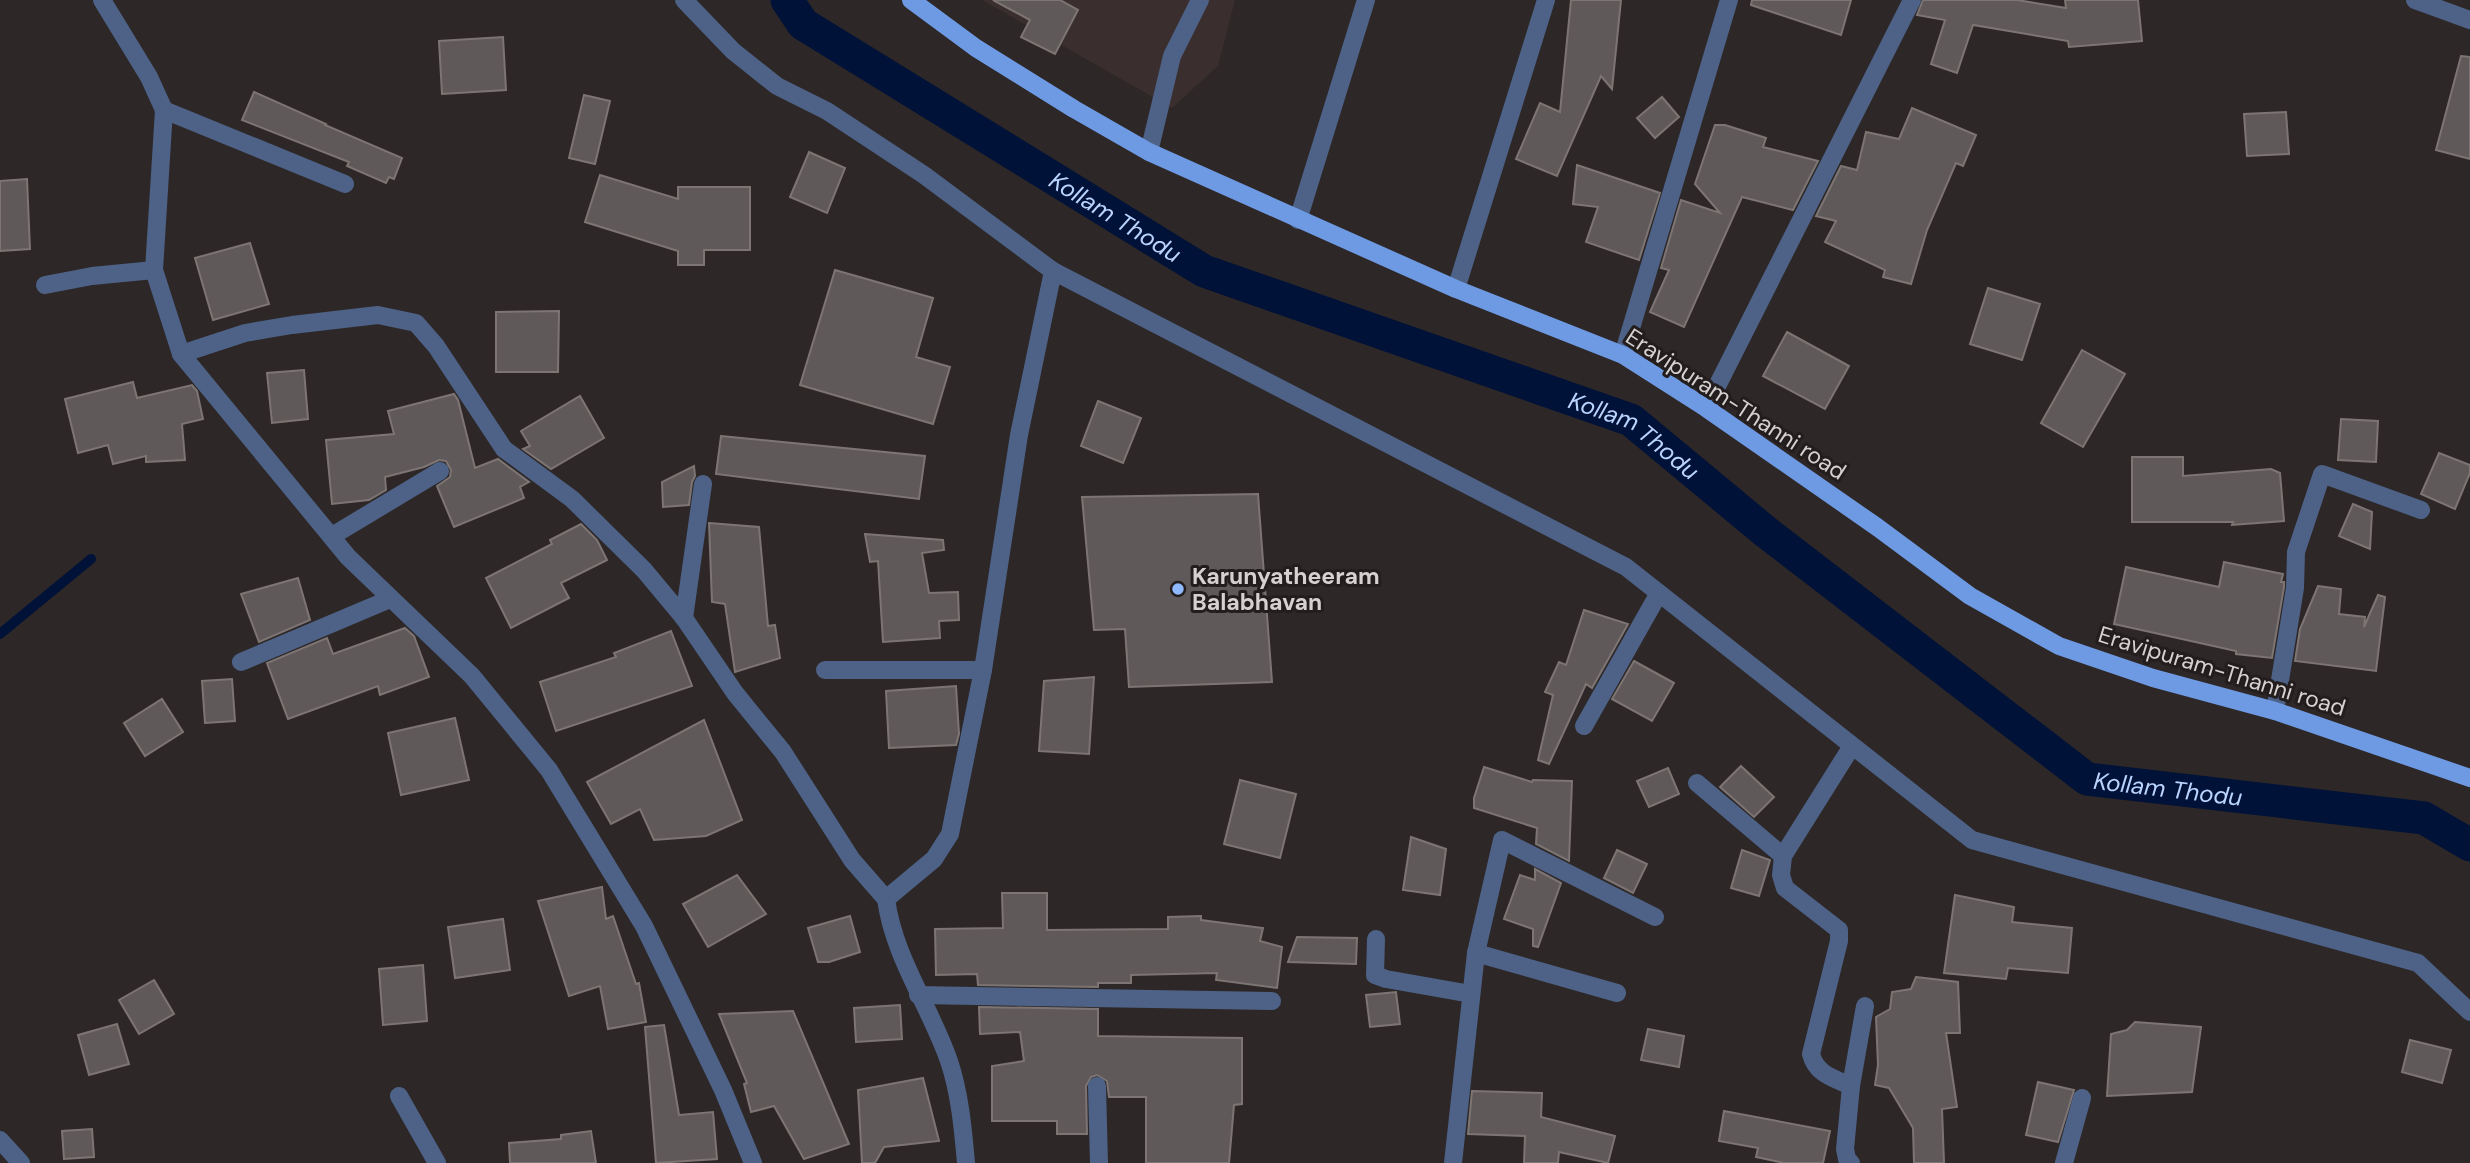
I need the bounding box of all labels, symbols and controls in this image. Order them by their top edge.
water label: Kollam Thodu [1044,164,1188,269]
street label: Eravipuram-Thanni road [1620,321,1852,487]
water label: Kollam Thodu [1565,384,1706,486]
place label: Karunyatheeram Balabhavan [1192,561,1380,617]
marker: Karunyatheeram Balabhavan [1170,581,1186,597]
street label: Eravipuram-Thanni road [2095,619,2349,723]
water label: Kollam Thodu [2092,764,2244,812]

